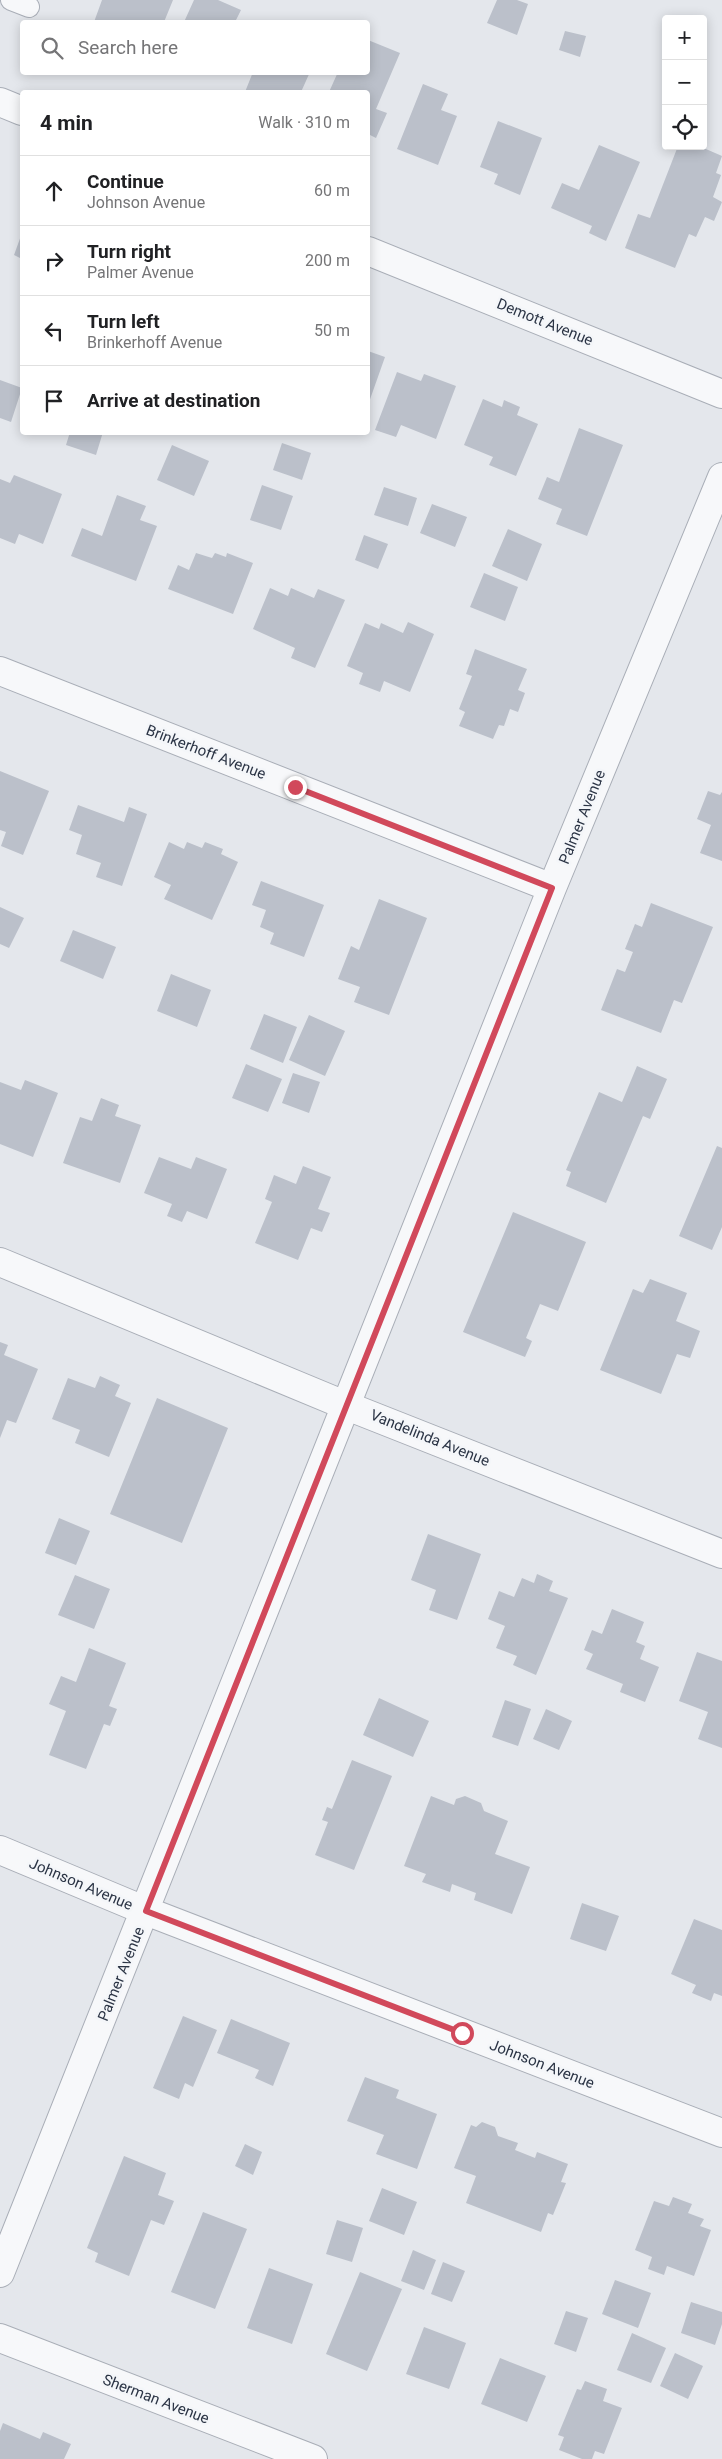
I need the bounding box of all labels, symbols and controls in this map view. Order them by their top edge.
map controls [662,15,707,150]
button: + [662,15,707,60]
search box [20,20,370,75]
icon: search [38,34,66,62]
text: Search here [78,36,178,59]
button: − [662,60,707,105]
button: locate [662,105,707,150]
text: 4 min [40,111,93,135]
text: Walk · 310 m [258,113,350,132]
text: Continue [87,170,164,193]
icon: ahead [40,177,68,205]
text: 60 m [314,181,350,200]
text: Johnson Avenue [87,193,205,212]
text: Turn right [87,240,171,263]
icon: right [40,247,68,275]
text: 200 m [305,251,350,270]
text: Palmer Avenue [87,263,194,282]
street label: Demott Avenue [494,295,596,349]
text: Turn left [87,310,160,333]
icon: left [40,317,68,345]
text: 50 m [314,321,350,340]
text: Brinkerhoff Avenue [87,333,222,352]
icon: arrive [40,387,68,415]
text: Arrive at destination [87,389,260,412]
street label: Brinkerhoff Avenue [144,721,268,783]
street label: Palmer Avenue [555,767,609,867]
route end [284,776,307,799]
street label: Vandelinda Avenue [368,1406,492,1470]
street label: Johnson Avenue [27,1854,136,1914]
street label: Palmer Avenue [94,1924,148,2024]
route start [451,2022,474,2045]
street label: Johnson Avenue [487,2036,597,2092]
street label: Sherman Avenue [100,2370,212,2428]

